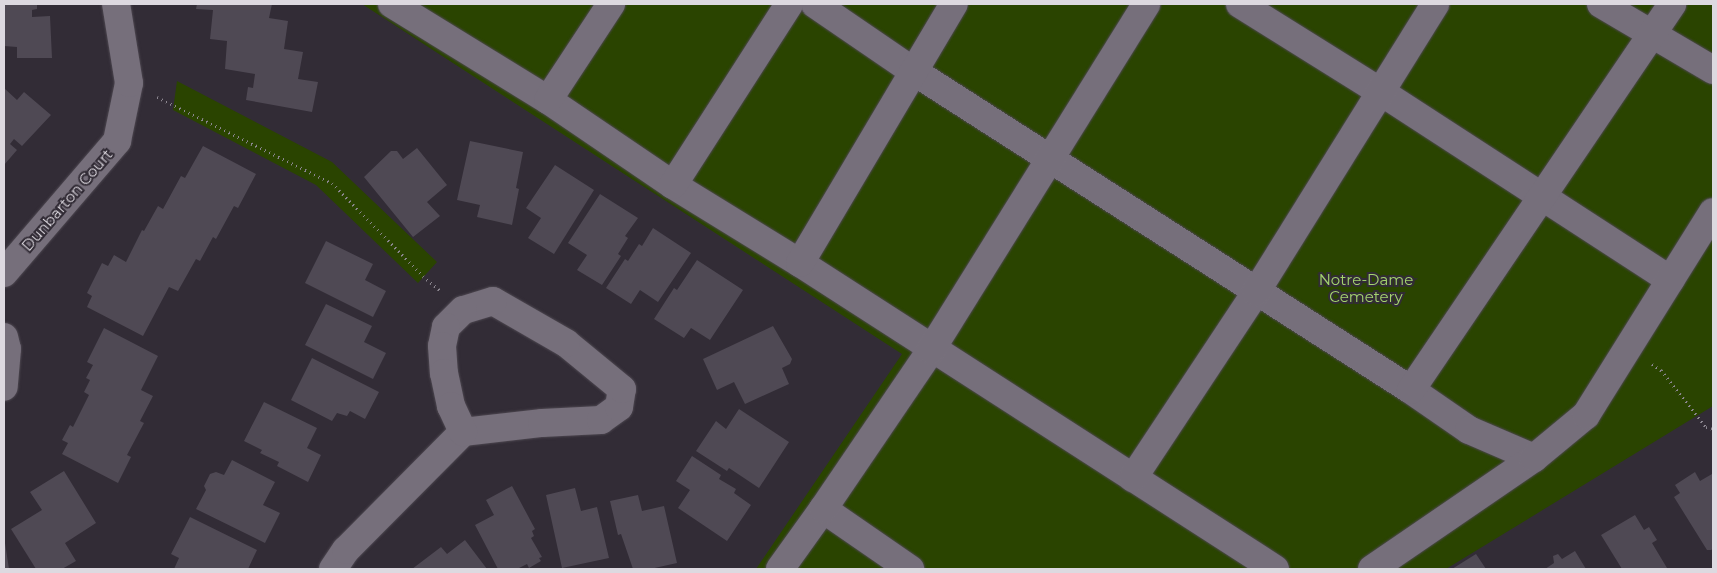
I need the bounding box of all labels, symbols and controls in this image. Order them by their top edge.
street label: Dunbarton Court [18,145,116,255]
park label: Notre-Dame Cemetery [1319,270,1413,305]

